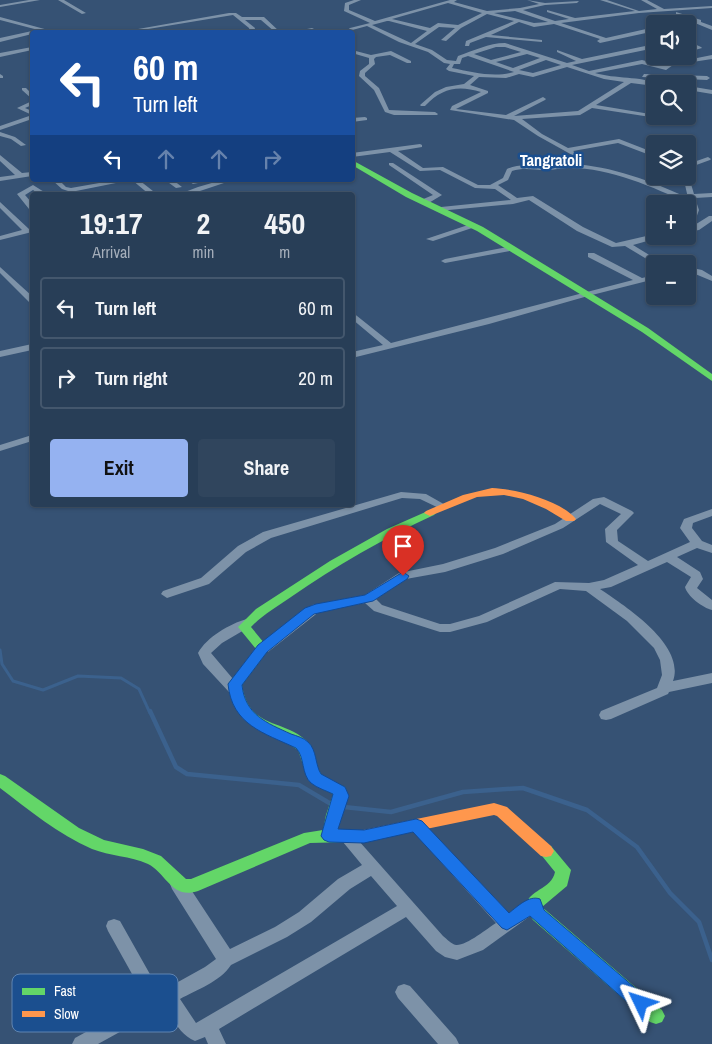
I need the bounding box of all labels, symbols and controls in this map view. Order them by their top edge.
map controls [646,15,696,305]
button: sound [646,15,696,65]
text: 60 m [133,44,198,91]
icon: left [50,50,115,115]
button: search [646,75,696,125]
text: Turn left [133,89,198,119]
button: layers [646,135,696,185]
icon: left [99,145,127,173]
icon: ahead [152,145,180,173]
icon: ahead [205,145,233,173]
icon: right [258,145,286,173]
district label: Tangratoli [520,149,582,171]
button: + [646,195,696,245]
text: 19:17 [80,203,143,243]
text: 2 [197,203,210,243]
text: 450 [264,203,305,243]
text: Arrival [92,241,130,263]
text: min [192,241,214,263]
text: m [279,241,290,263]
button: − [646,255,696,305]
icon: left [52,294,80,322]
text: Turn left [95,295,156,321]
text: 60 m [298,295,333,321]
icon: right [52,364,80,392]
text: Turn right [95,365,167,391]
text: 20 m [298,365,333,391]
button: Exit [50,439,188,497]
button: Share [198,439,335,497]
pin [382,525,424,576]
icon: arrive [389,532,417,560]
legend [12,974,178,1032]
position arrow [614,976,666,1028]
text: Fast [54,982,76,1000]
text: Slow [54,1005,80,1023]

